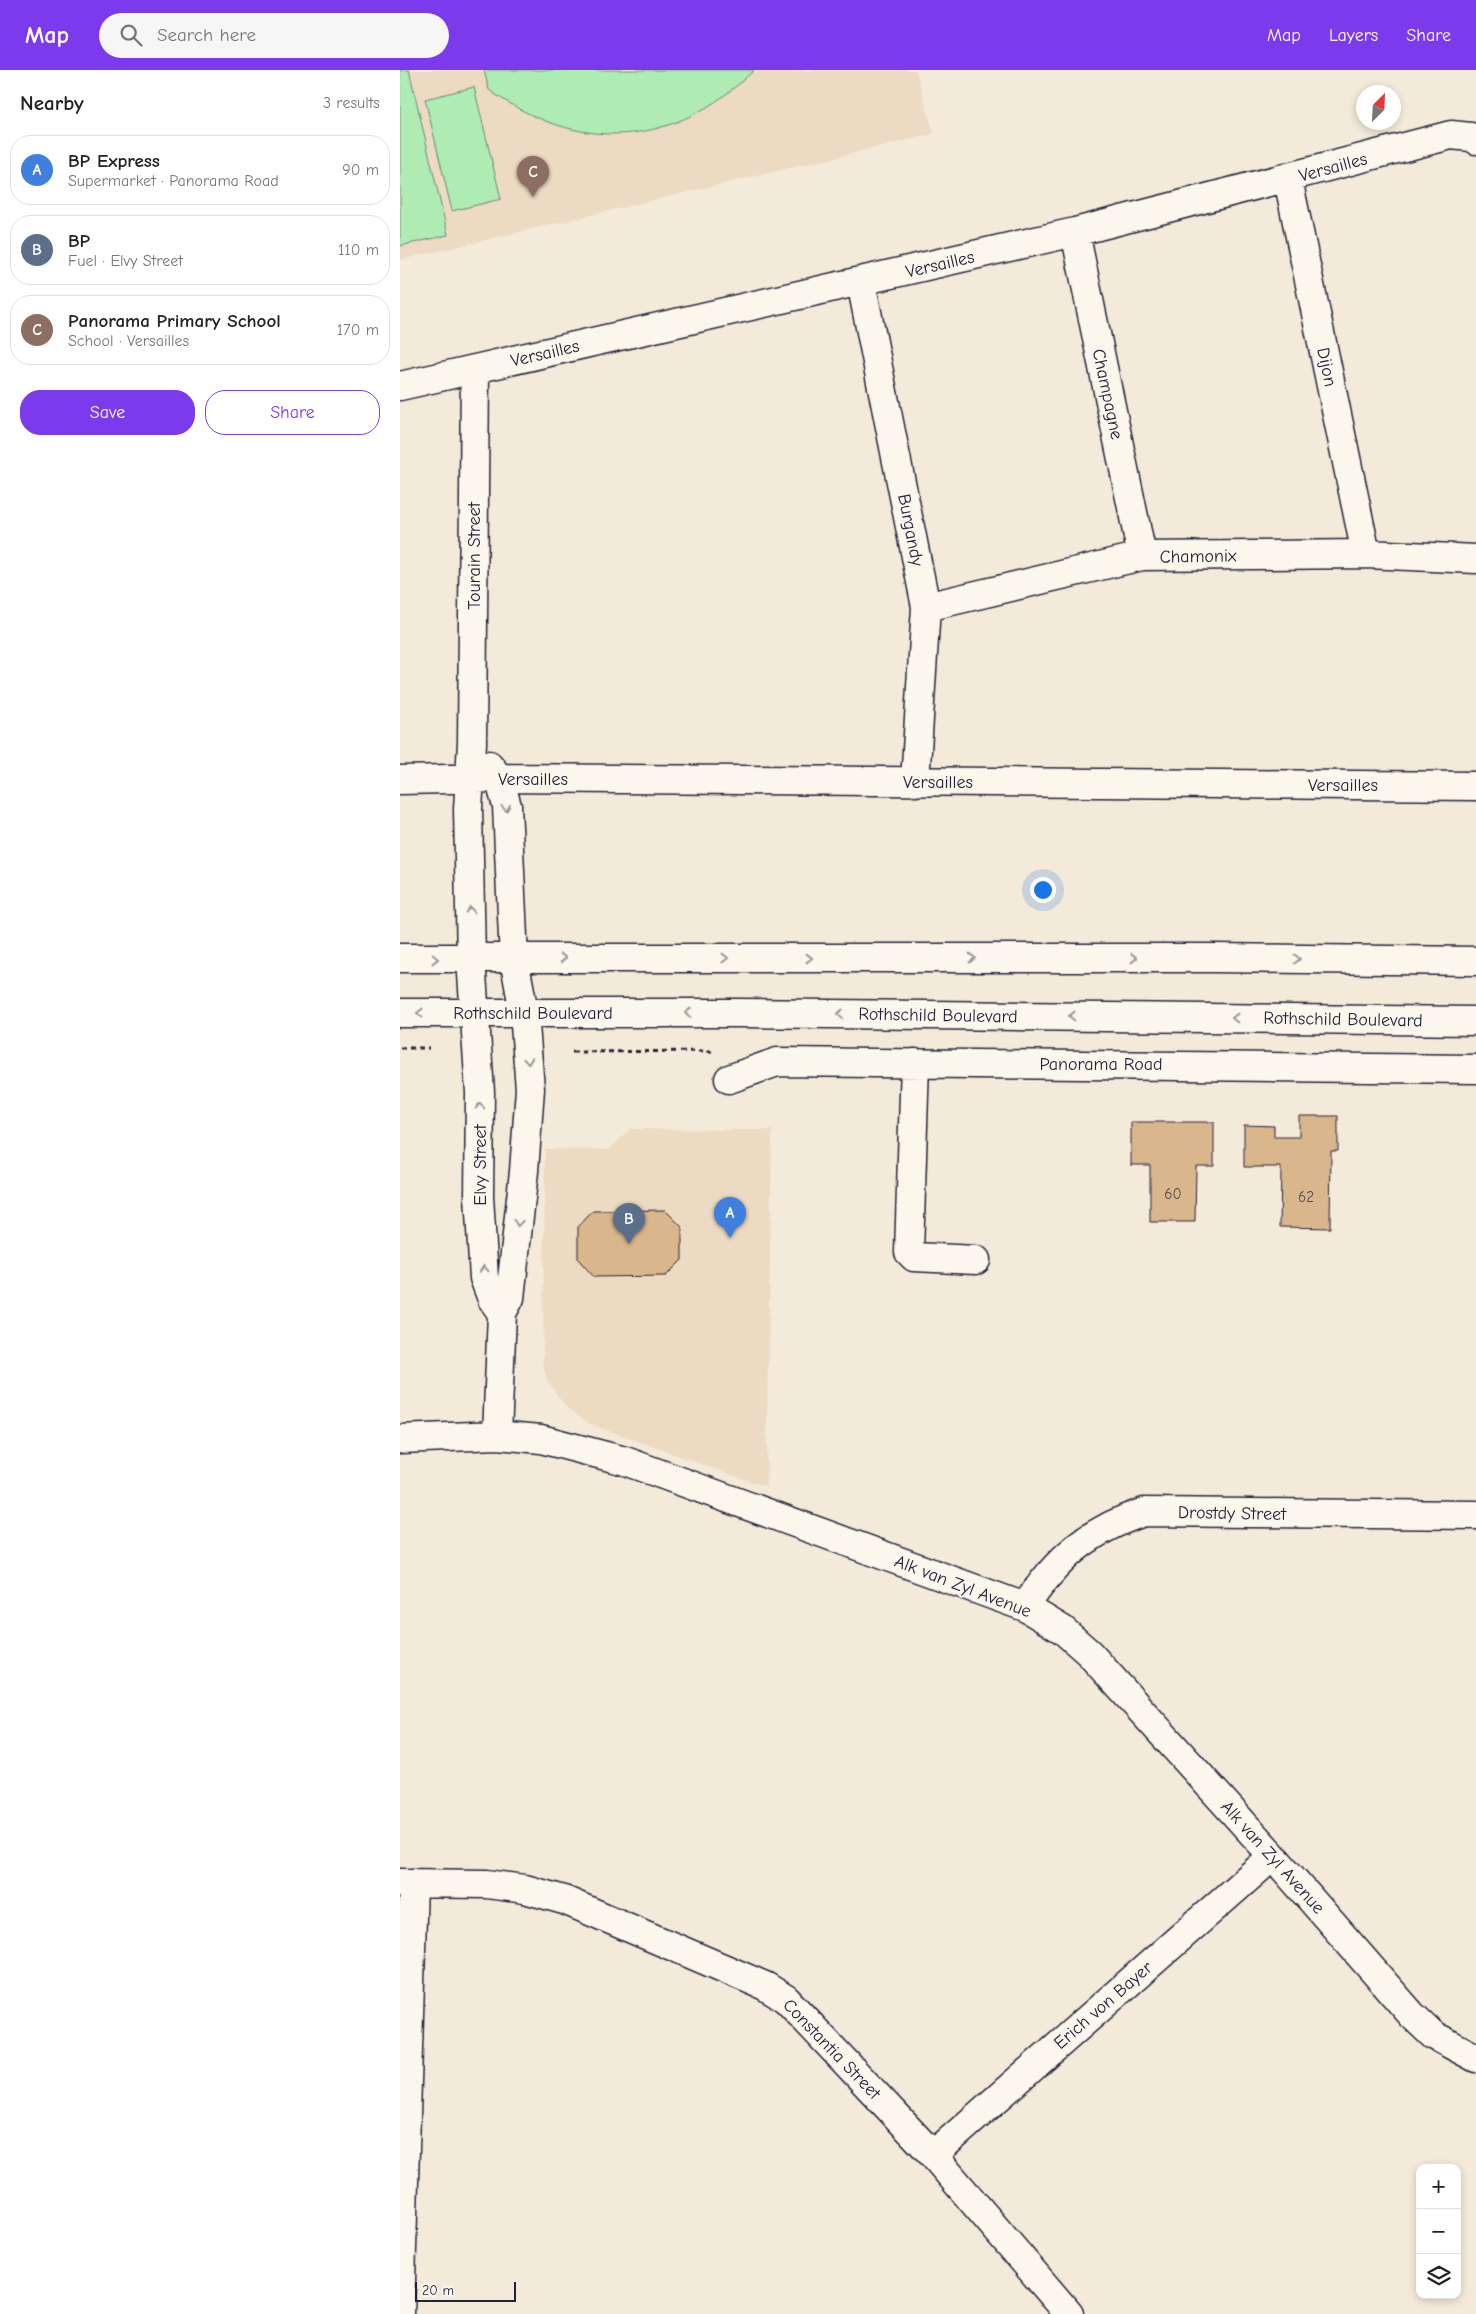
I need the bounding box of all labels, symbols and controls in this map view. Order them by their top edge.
search box [99,13,449,58]
text: Map [25,21,69,49]
icon: search [117,21,145,49]
text: Search here [157,24,256,46]
text: Map [1267,25,1301,46]
text: Layers [1329,25,1378,46]
text: Share [1406,25,1451,46]
north arrow [1356,85,1401,130]
text: Nearby [20,91,84,115]
text: 3 results [323,94,380,112]
street label: Versailles [1297,148,1370,187]
text: BP Express [68,150,160,172]
pin: C [517,156,549,197]
text: A [33,161,41,179]
text: 90 m [342,161,379,179]
text: Supermarket · Panorama Road [68,172,279,190]
text: BP [68,230,90,252]
text: B [32,241,42,259]
text: 110 m [338,241,379,259]
street label: Versailles [904,246,977,283]
text: Fuel · Elvy Street [68,252,183,270]
text: Panorama Primary School [68,310,281,332]
text: C [32,321,42,339]
text: 170 m [337,321,379,339]
text: School · Versailles [68,332,189,350]
street label: Versailles [509,335,582,372]
street label: Dijon [1312,346,1341,388]
street label: Champagne [1088,347,1127,441]
button: Save [20,390,195,435]
button: Share [205,390,380,435]
street label: Burgandy [893,492,928,569]
street label: Tourain Street [464,501,485,610]
street label: Chamonix [1159,545,1237,568]
street label: Versailles [498,769,568,790]
street label: Versailles [903,772,973,793]
street label: Versailles [1308,775,1378,796]
one-way arrow [500,804,511,812]
your location [1030,877,1056,903]
one-way arrow [465,906,475,914]
one-way arrow [559,953,567,963]
one-way arrow [722,953,729,963]
one-way arrow [806,953,814,963]
one-way arrow [968,953,976,963]
one-way arrow [1131,953,1139,963]
one-way arrow [432,954,440,964]
one-way arrow [1294,954,1301,964]
street label: Rothschild Boulevard [453,1003,613,1024]
street label: Rothschild Boulevard [858,1004,1018,1027]
one-way arrow [415,1008,423,1018]
one-way arrow [684,1008,692,1018]
street label: Rothschild Boulevard [1263,1008,1423,1031]
one-way arrow [836,1009,844,1019]
one-way arrow [1068,1011,1076,1021]
one-way arrow [1231,1013,1238,1023]
street label: Panorama Road [1039,1054,1163,1075]
one-way arrow [522,1057,533,1065]
one-way arrow [475,1102,485,1110]
street label: Elvy Street [470,1123,491,1206]
house number: 60 [1164,1185,1182,1203]
house number: 62 [1298,1188,1314,1206]
pin: A [714,1197,746,1238]
pin: B [613,1203,645,1244]
one-way arrow [513,1219,524,1227]
one-way arrow [478,1264,489,1272]
street label: Drostdy Street [1178,1502,1287,1525]
street label: Alk van Zyl Avenue [891,1551,1034,1622]
street label: Alk van Zyl Avenue [1216,1796,1329,1918]
street label: Erich von Bayer [1050,1956,1157,2054]
street label: Constantia Street [778,1995,885,2105]
map controls [1416,2164,1461,2299]
button: + [1416,2164,1461,2209]
button: − [1416,2209,1461,2254]
button: layers [1416,2254,1461,2299]
scale bar [415,2279,516,2302]
text: 20 m [422,2282,454,2299]

